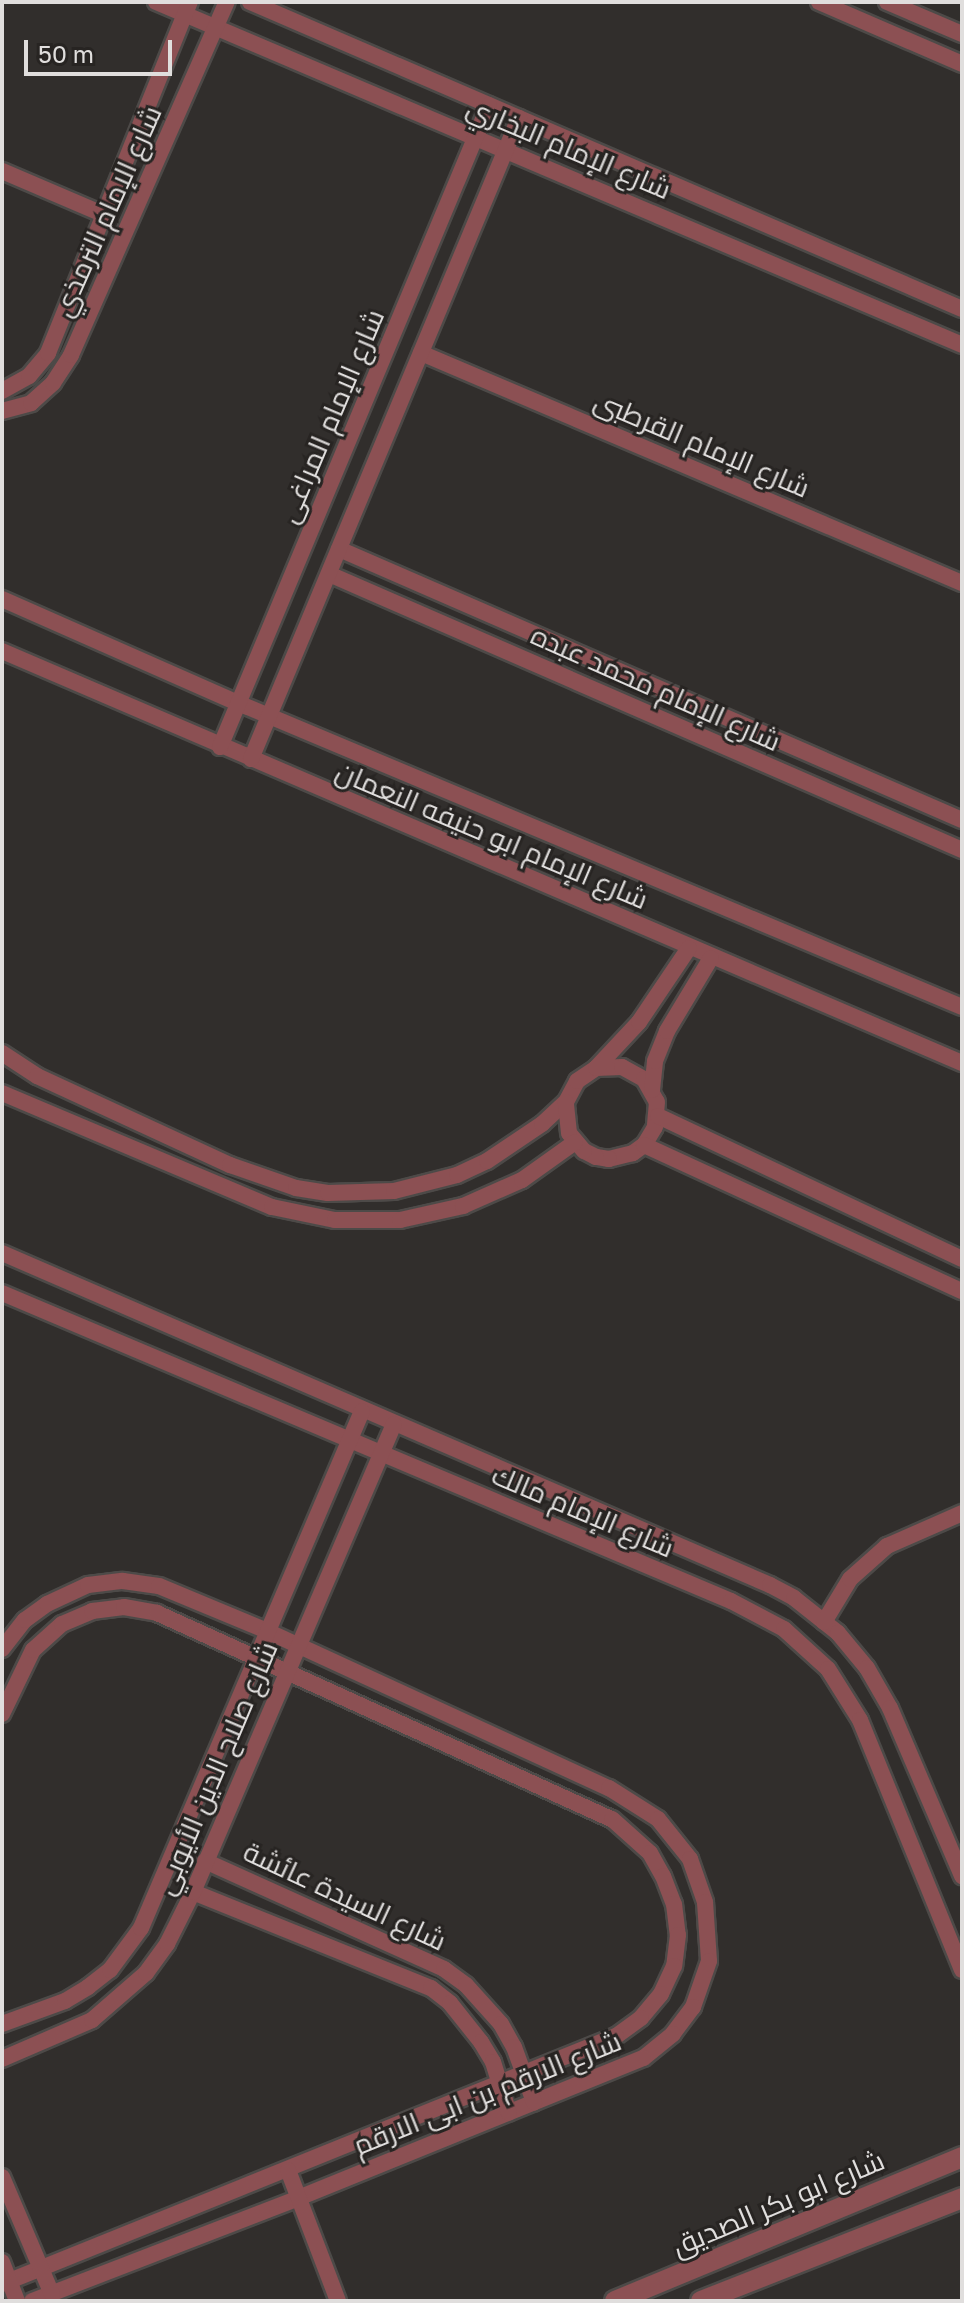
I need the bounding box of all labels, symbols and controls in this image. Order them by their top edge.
scale bar [28,24,176,74]
text: 50 m [38,39,94,68]
street label: شارع الإمام البخاري [462,90,676,206]
street label: شارع الإمام الترمذي [45,100,169,322]
street label: شارع الإمام المراغى [271,304,391,528]
street label: شارع الإمام القرطبى [589,383,815,505]
street label: شارع الإمام محمد عبده [526,618,786,758]
street label: شارع الإمام ابو حنيفه النعمان [331,754,653,916]
street label: شارع الإمام مالك [487,1458,679,1564]
street label: شارع صلاح الدين الأيوبي [147,1636,285,1900]
street label: شارع السيدة عائشة [238,1834,452,1958]
street label: شارع الارقم بن ابى الارقم [348,2024,626,2162]
street label: شارع ابو بكر الصديق [667,2143,889,2263]

